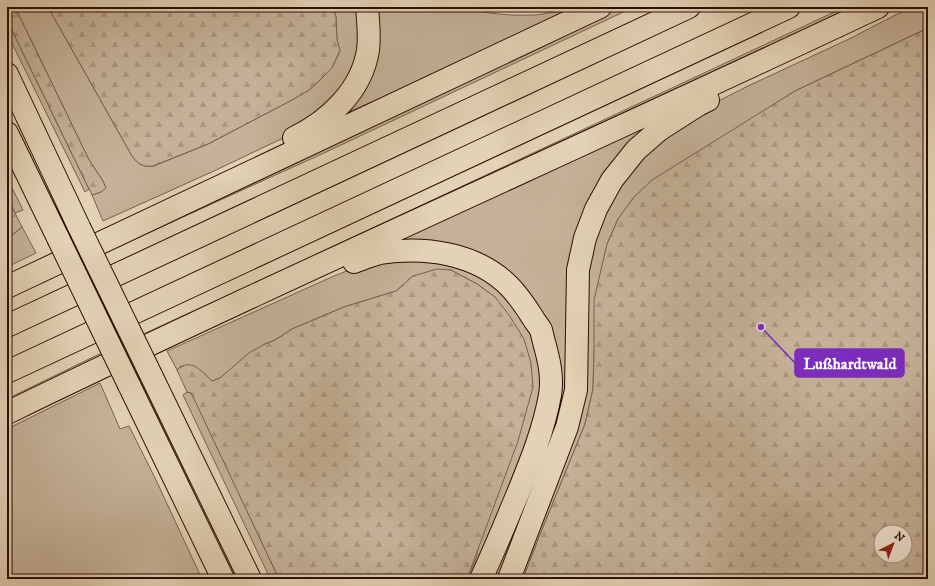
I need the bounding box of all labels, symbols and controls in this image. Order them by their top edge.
callout: Lußhardtwald [795,349,904,377]
text: Lußhardtwald [804,354,897,374]
north arrow [873,524,913,564]
text: N [891,529,907,546]

